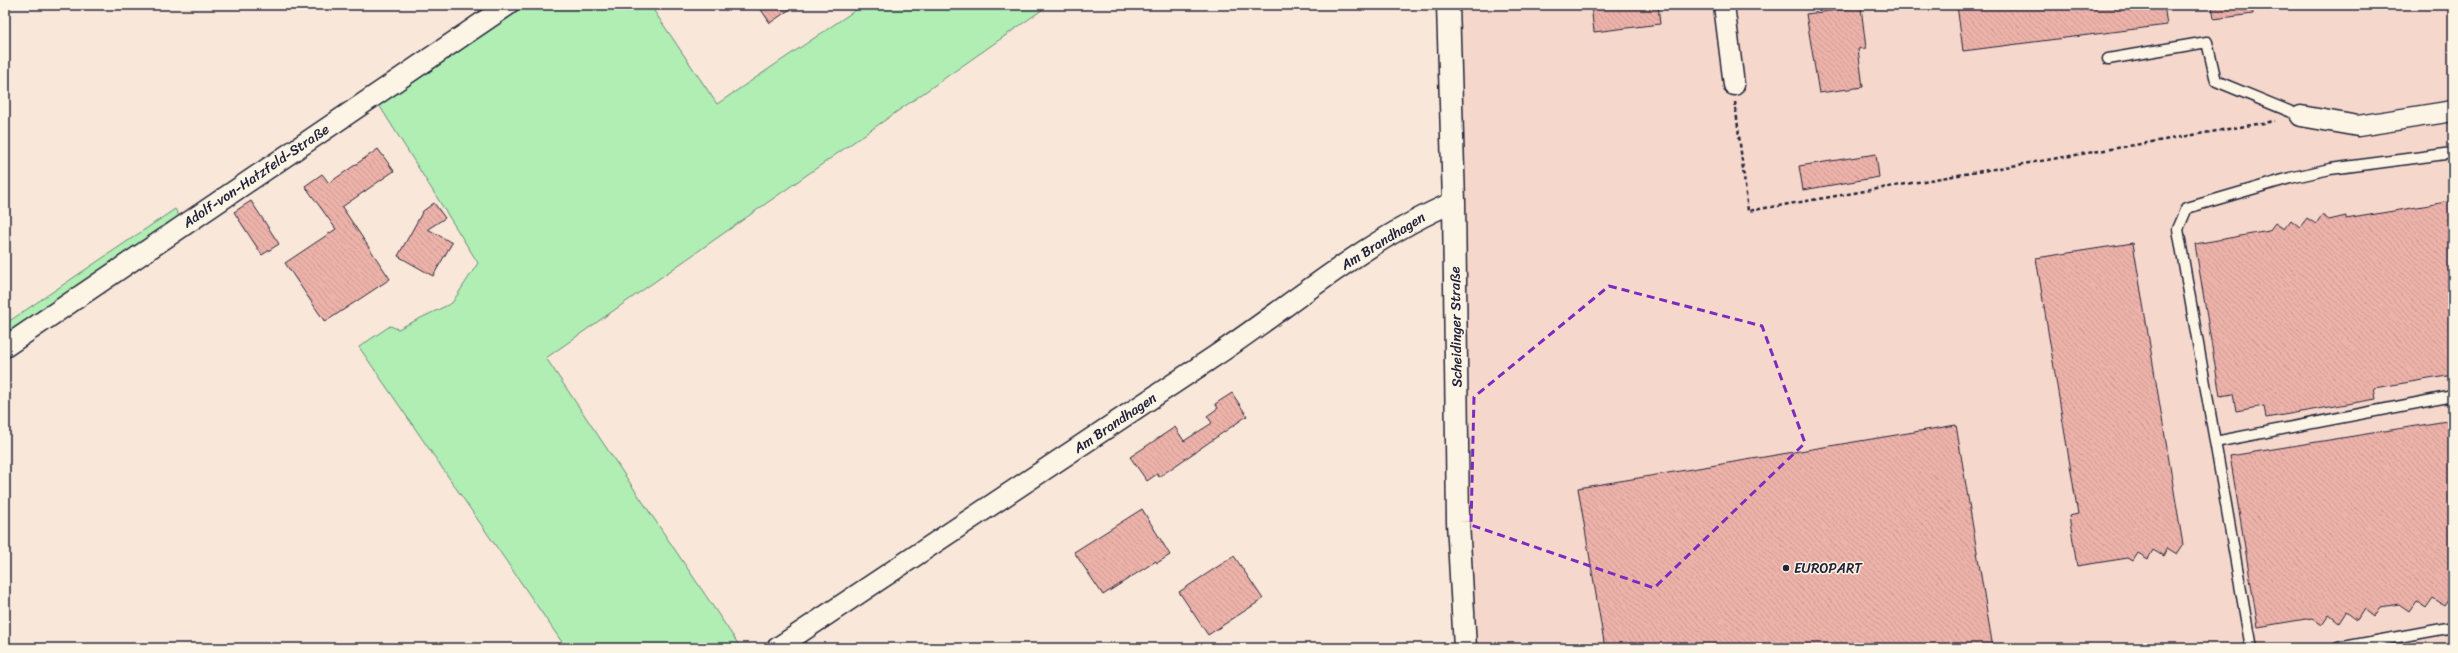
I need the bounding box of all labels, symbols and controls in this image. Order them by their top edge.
street label: Adolf-von-Hatzfeld-Straße [177,117,335,235]
street label: Am Brandhagen [1335,205,1431,278]
street label: Scheidinger Straße [1442,266,1470,388]
street label: Am Brandhagen [1067,386,1162,461]
place label: EUROPART [1794,556,1863,581]
marker: EUROPART [1781,563,1791,573]

